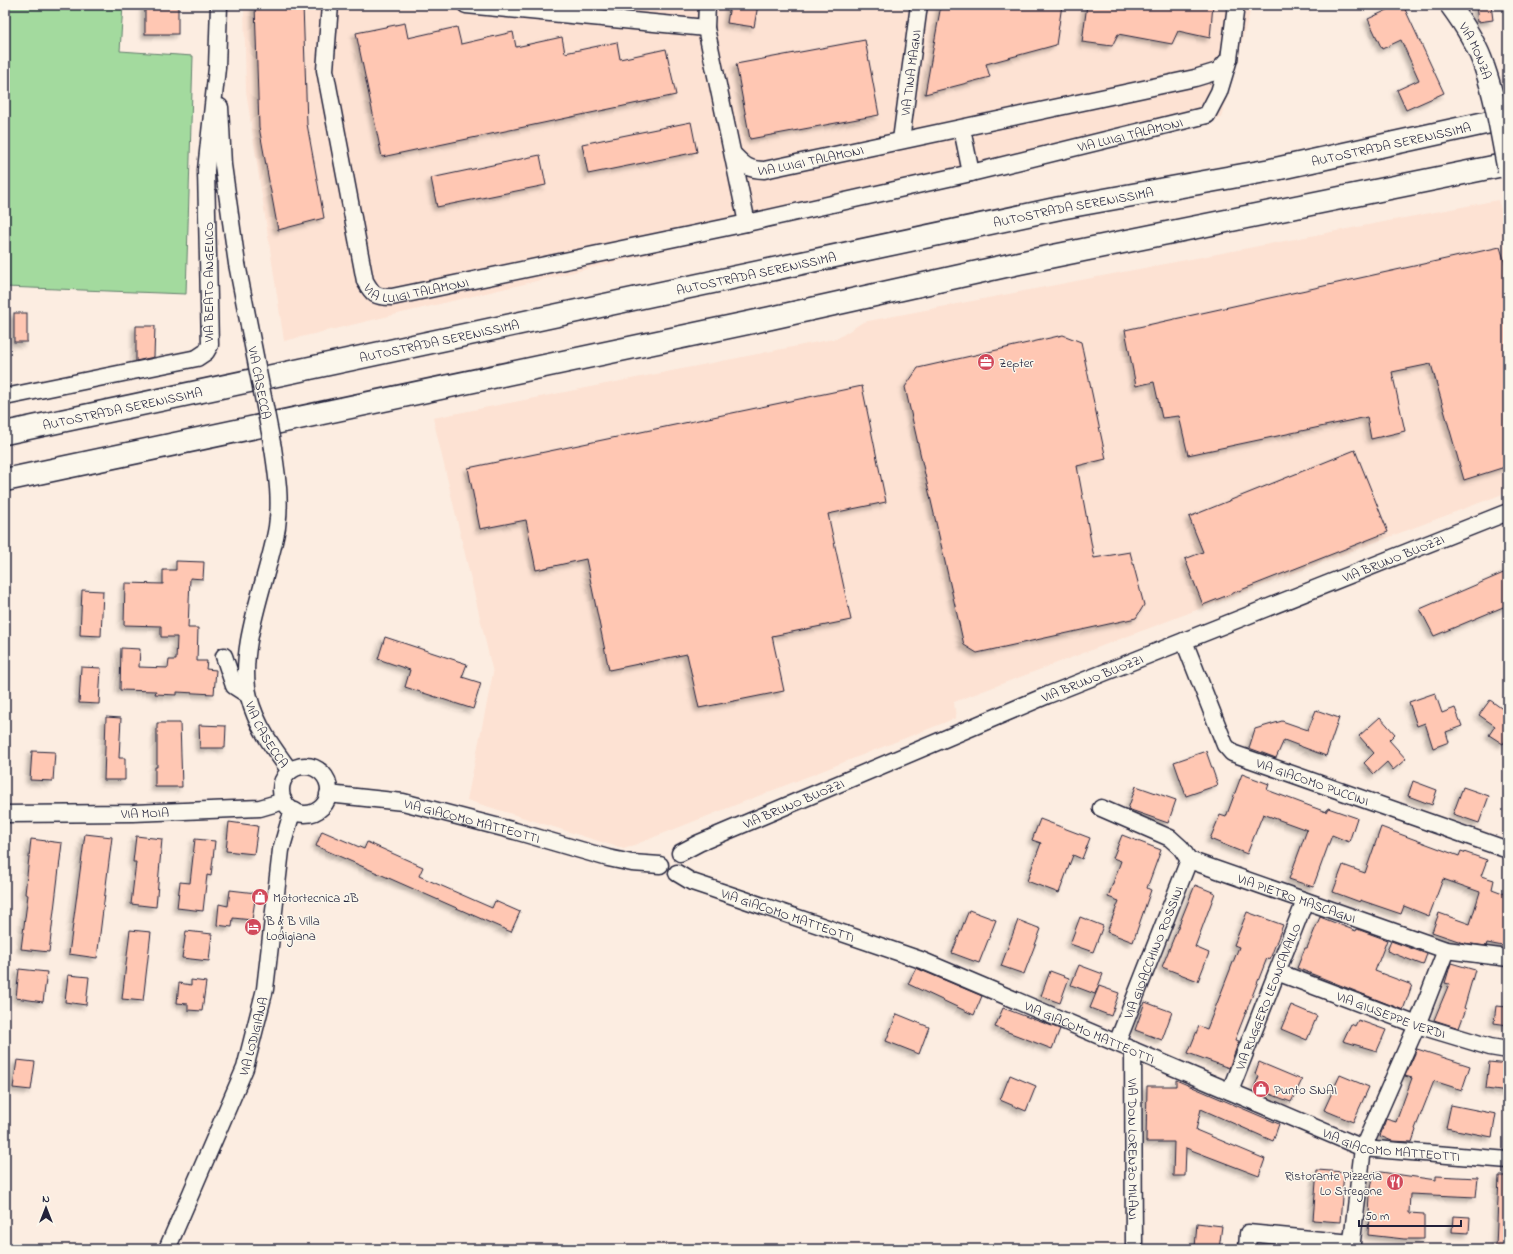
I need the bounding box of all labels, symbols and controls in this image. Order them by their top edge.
street label: VIA MONZA [1453,18,1496,82]
street label: VIA TINA MAGNI [896,28,927,118]
street label: VIA LUIGI TALAMONI [1075,113,1185,158]
street label: AUTOSTRADA SERENISSIMA [1310,118,1473,172]
street label: VIA LUIGI TALAMONI [756,141,866,181]
street label: AUTOSTRADA SERENISSIMA [992,183,1155,233]
street label: VIA BEATO ANGELICO [200,222,219,343]
street label: AUTOSTRADA SERENISSIMA [675,248,838,301]
street label: VIA LUIGI TALAMONI [365,272,473,288]
text: VIA LUIGI TALAMONI [357,273,470,308]
street label: AUTOSTRADA SERENISSIMA [358,316,521,368]
street label: VIA CASECCA [242,344,275,421]
office icon: Zepter [976,352,996,372]
place label: Zepter [999,354,1034,373]
street label: AUTOSTRADA SERENISSIMA [41,383,204,436]
street label: VIA BRUNO BUOZZI [1339,530,1447,588]
street label: VIA BRUNO BUOZZI [1038,650,1146,708]
street label: VIA CASECCA [239,698,293,772]
street label: VIA GIACOMO PUCCINI [1252,754,1371,811]
street label: VIA BRUNO BUOZZI [740,775,847,835]
street label: VIA GIACOMO MATTEOTTI [401,794,542,849]
street label: VIA MOIA [120,804,169,824]
street label: VIA PIETRO MASCAGNI [1234,869,1358,929]
street label: VIA GIOACCHINO ROSSINI [1119,883,1189,1022]
street label: VIA GIACOMO MATTEOTTI [717,884,857,948]
shop icon: Motortecnica 2B [250,887,270,907]
place label: Motortecnica 2B [273,889,359,908]
place label: B & B Villa Lodigiana [265,912,320,947]
hotel icon: B & B Villa Lodigiana [243,917,263,937]
street label: VIA RUGGERO LEONCAVALLO [1231,920,1306,1074]
street label: VIA GIUSEPPE VERDI [1333,987,1448,1044]
street label: VIA LODIGIANA [234,995,274,1080]
street label: VIA GIACOMO MATTEOTTI [1020,997,1157,1069]
street label: VIA DON LORENZO MILANI [1122,1077,1142,1220]
shop icon: Punto SNAI [1251,1079,1271,1099]
place label: Punto SNAI [1274,1081,1337,1100]
street label: VIA GIACOMO MATTEOTTI [1318,1124,1461,1167]
place label: Ristorante Pizzeria Lo Stregone [1285,1167,1382,1202]
restaurant icon: Ristorante Pizzeria Lo Stregone [1385,1172,1405,1192]
north arrow [26,1188,66,1228]
text: N [42,1191,50,1207]
scale bar [1359,1202,1461,1228]
text: 50 m [1365,1208,1389,1226]

